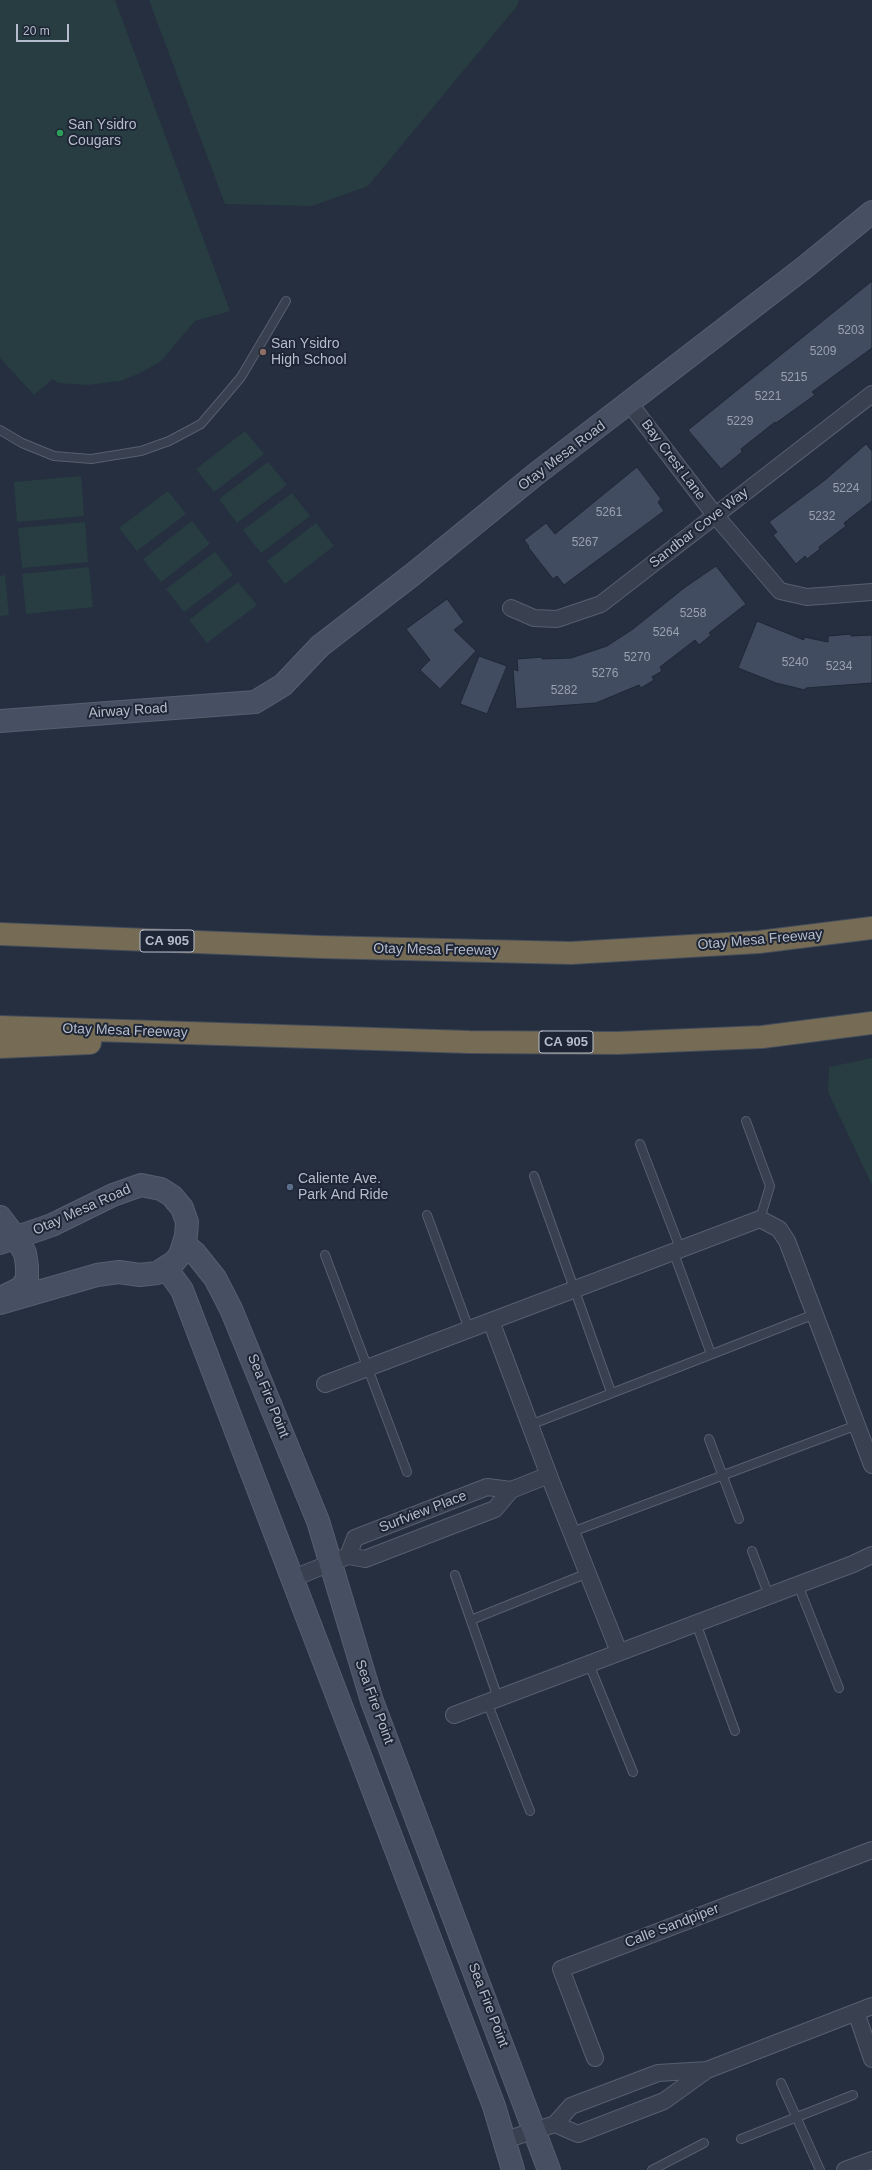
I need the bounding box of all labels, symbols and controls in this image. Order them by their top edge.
scale bar [18,16,71,42]
text: 20 m [23,24,50,38]
place label: San Ysidro Cougars [68,117,136,150]
marker: San Ysidro Cougars [55,128,65,138]
house number: 5203 [838,324,864,338]
place label: San Ysidro High School [271,336,346,368]
house number: 5209 [810,345,836,359]
marker: San Ysidro High School [258,347,268,357]
house number: 5215 [781,371,807,385]
house number: 5221 [755,390,781,404]
house number: 5229 [727,415,753,429]
street label: Bay Crest Lane [637,416,709,504]
street label: Otay Mesa Road [515,418,609,494]
house number: 5224 [833,482,859,496]
street label: Sandbar Cove Way [646,484,752,572]
house number: 5261 [596,506,622,520]
house number: 5232 [809,510,835,524]
house number: 5267 [572,536,598,550]
house number: 5258 [680,607,706,621]
house number: 5264 [653,626,679,640]
house number: 5270 [624,651,650,665]
house number: 5240 [782,656,808,670]
house number: 5234 [826,660,852,674]
house number: 5276 [592,667,618,681]
house number: 5282 [551,684,577,698]
street label: Airway Road [88,700,168,722]
street label: Otay Mesa Freeway [697,926,823,954]
road number: CA 905 [140,930,194,952]
street label: Otay Mesa Freeway [373,941,499,959]
street label: Otay Mesa Freeway [62,1020,188,1042]
road number: CA 905 [539,1031,593,1053]
place label: Caliente Ave. Park And Ride [298,1171,388,1204]
street label: Otay Mesa Road [31,1181,133,1239]
marker: Caliente Ave. Park And Ride [285,1182,295,1192]
street label: Sea Fire Point [244,1352,292,1440]
street label: Surfview Place [377,1488,469,1536]
street label: Sea Fire Point [351,1657,397,1747]
street label: Calle Sandpiper [622,1900,722,1952]
street label: Sea Fire Point [464,1961,512,2049]

